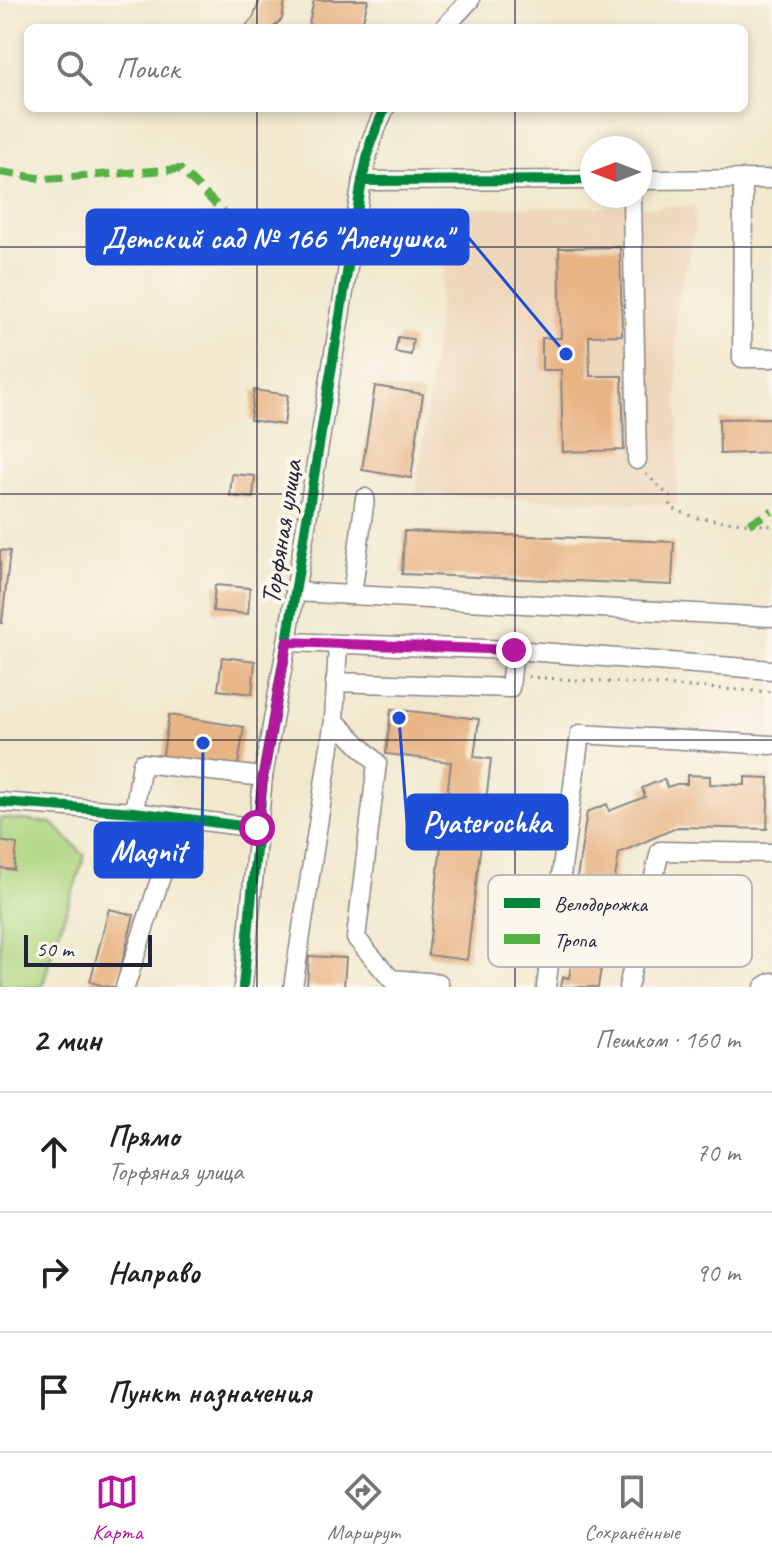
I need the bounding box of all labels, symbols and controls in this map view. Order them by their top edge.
search box [24,24,748,112]
icon: search [52,46,96,90]
text: Поиск [116,49,179,87]
north arrow [580,136,652,208]
callout: Детский сад № 166 "Аленушка" [87,210,468,264]
text: Детский сад № 166 "Аленушка" [102,219,459,258]
street label: Торфяная улица [252,456,310,607]
route end [496,632,532,668]
callout: Pyaterochka [407,795,567,849]
text: Pyaterochka [423,803,554,841]
route start [239,810,275,846]
callout: Magnit [95,823,202,877]
text: Magnit [110,832,191,870]
legend [488,875,752,967]
text: Велодорожка [554,890,648,918]
text: Тропа [554,926,597,954]
scale bar [24,931,152,967]
text: 50 m [36,935,73,963]
text: 2 мин [32,1018,101,1061]
text: Пешком · 160 m [595,1023,740,1056]
text: Прямо [108,1117,179,1155]
icon: ahead [32,1130,76,1174]
text: 70 m [696,1136,740,1169]
text: Торфяная улица [108,1155,243,1188]
icon: right [32,1250,76,1294]
text: Направо [108,1253,200,1291]
text: 90 m [696,1256,740,1289]
icon: arrive [32,1370,76,1414]
text: Пункт назначения [108,1373,311,1411]
tab: Карта [92,1470,143,1546]
tab: Маршрут [327,1470,400,1546]
tab: Сохранённые [584,1470,680,1546]

